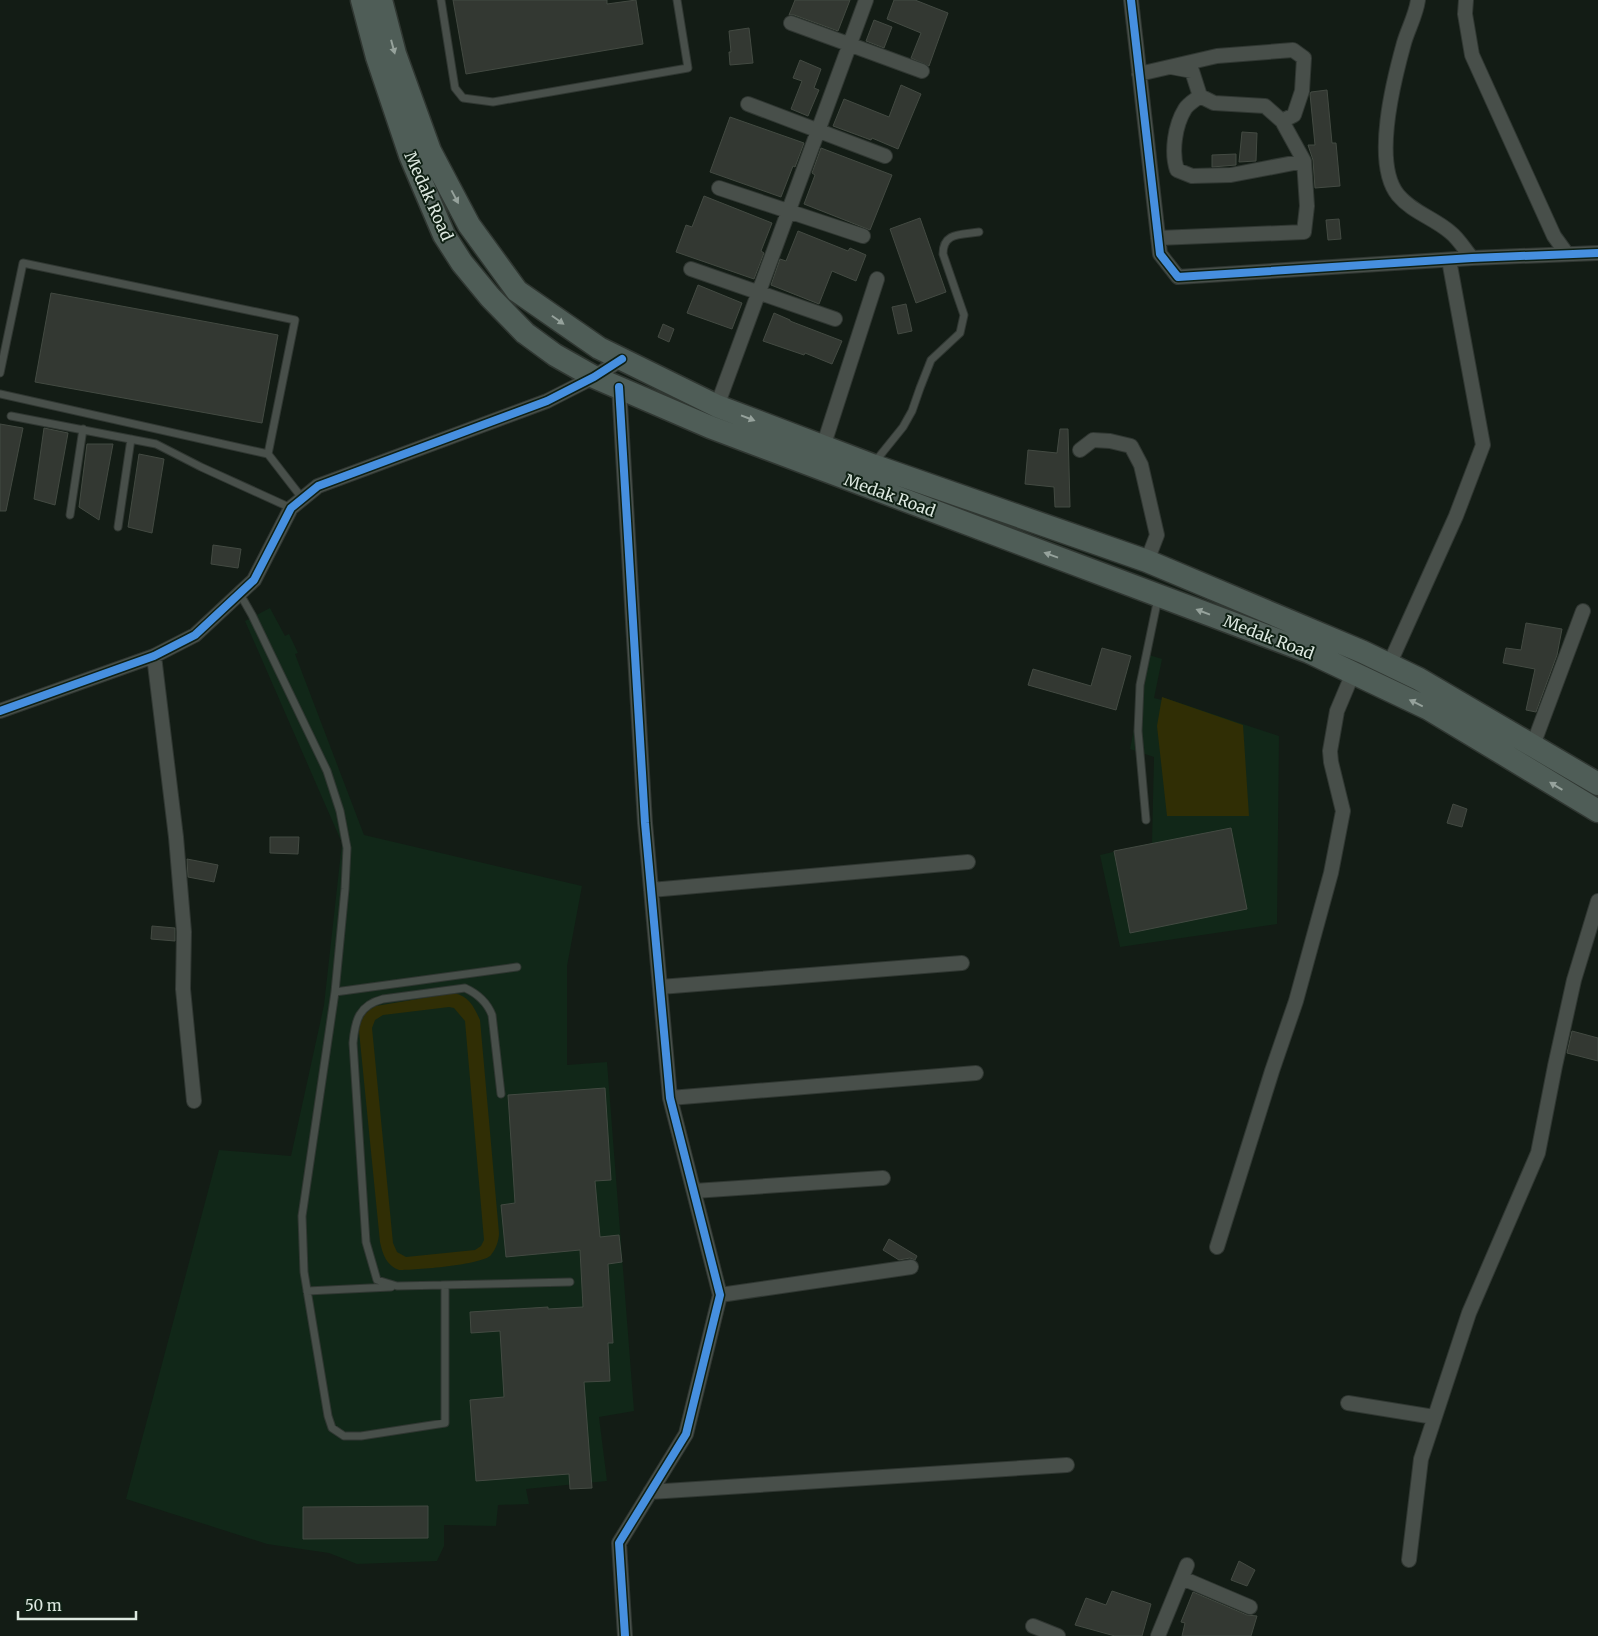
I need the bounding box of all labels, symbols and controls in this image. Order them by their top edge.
one-way arrow [390,40,398,55]
street label: Medak Road [400,148,458,244]
one-way arrow [450,191,459,204]
one-way arrow [551,314,564,325]
one-way arrow [741,414,756,422]
street label: Medak Road [842,469,939,521]
one-way arrow [1043,551,1058,558]
one-way arrow [1195,608,1210,616]
street label: Medak Road [1221,611,1317,664]
one-way arrow [1409,699,1423,707]
one-way arrow [1550,781,1563,790]
scale bar [18,1588,135,1620]
text: 50 m [25,1596,62,1615]

